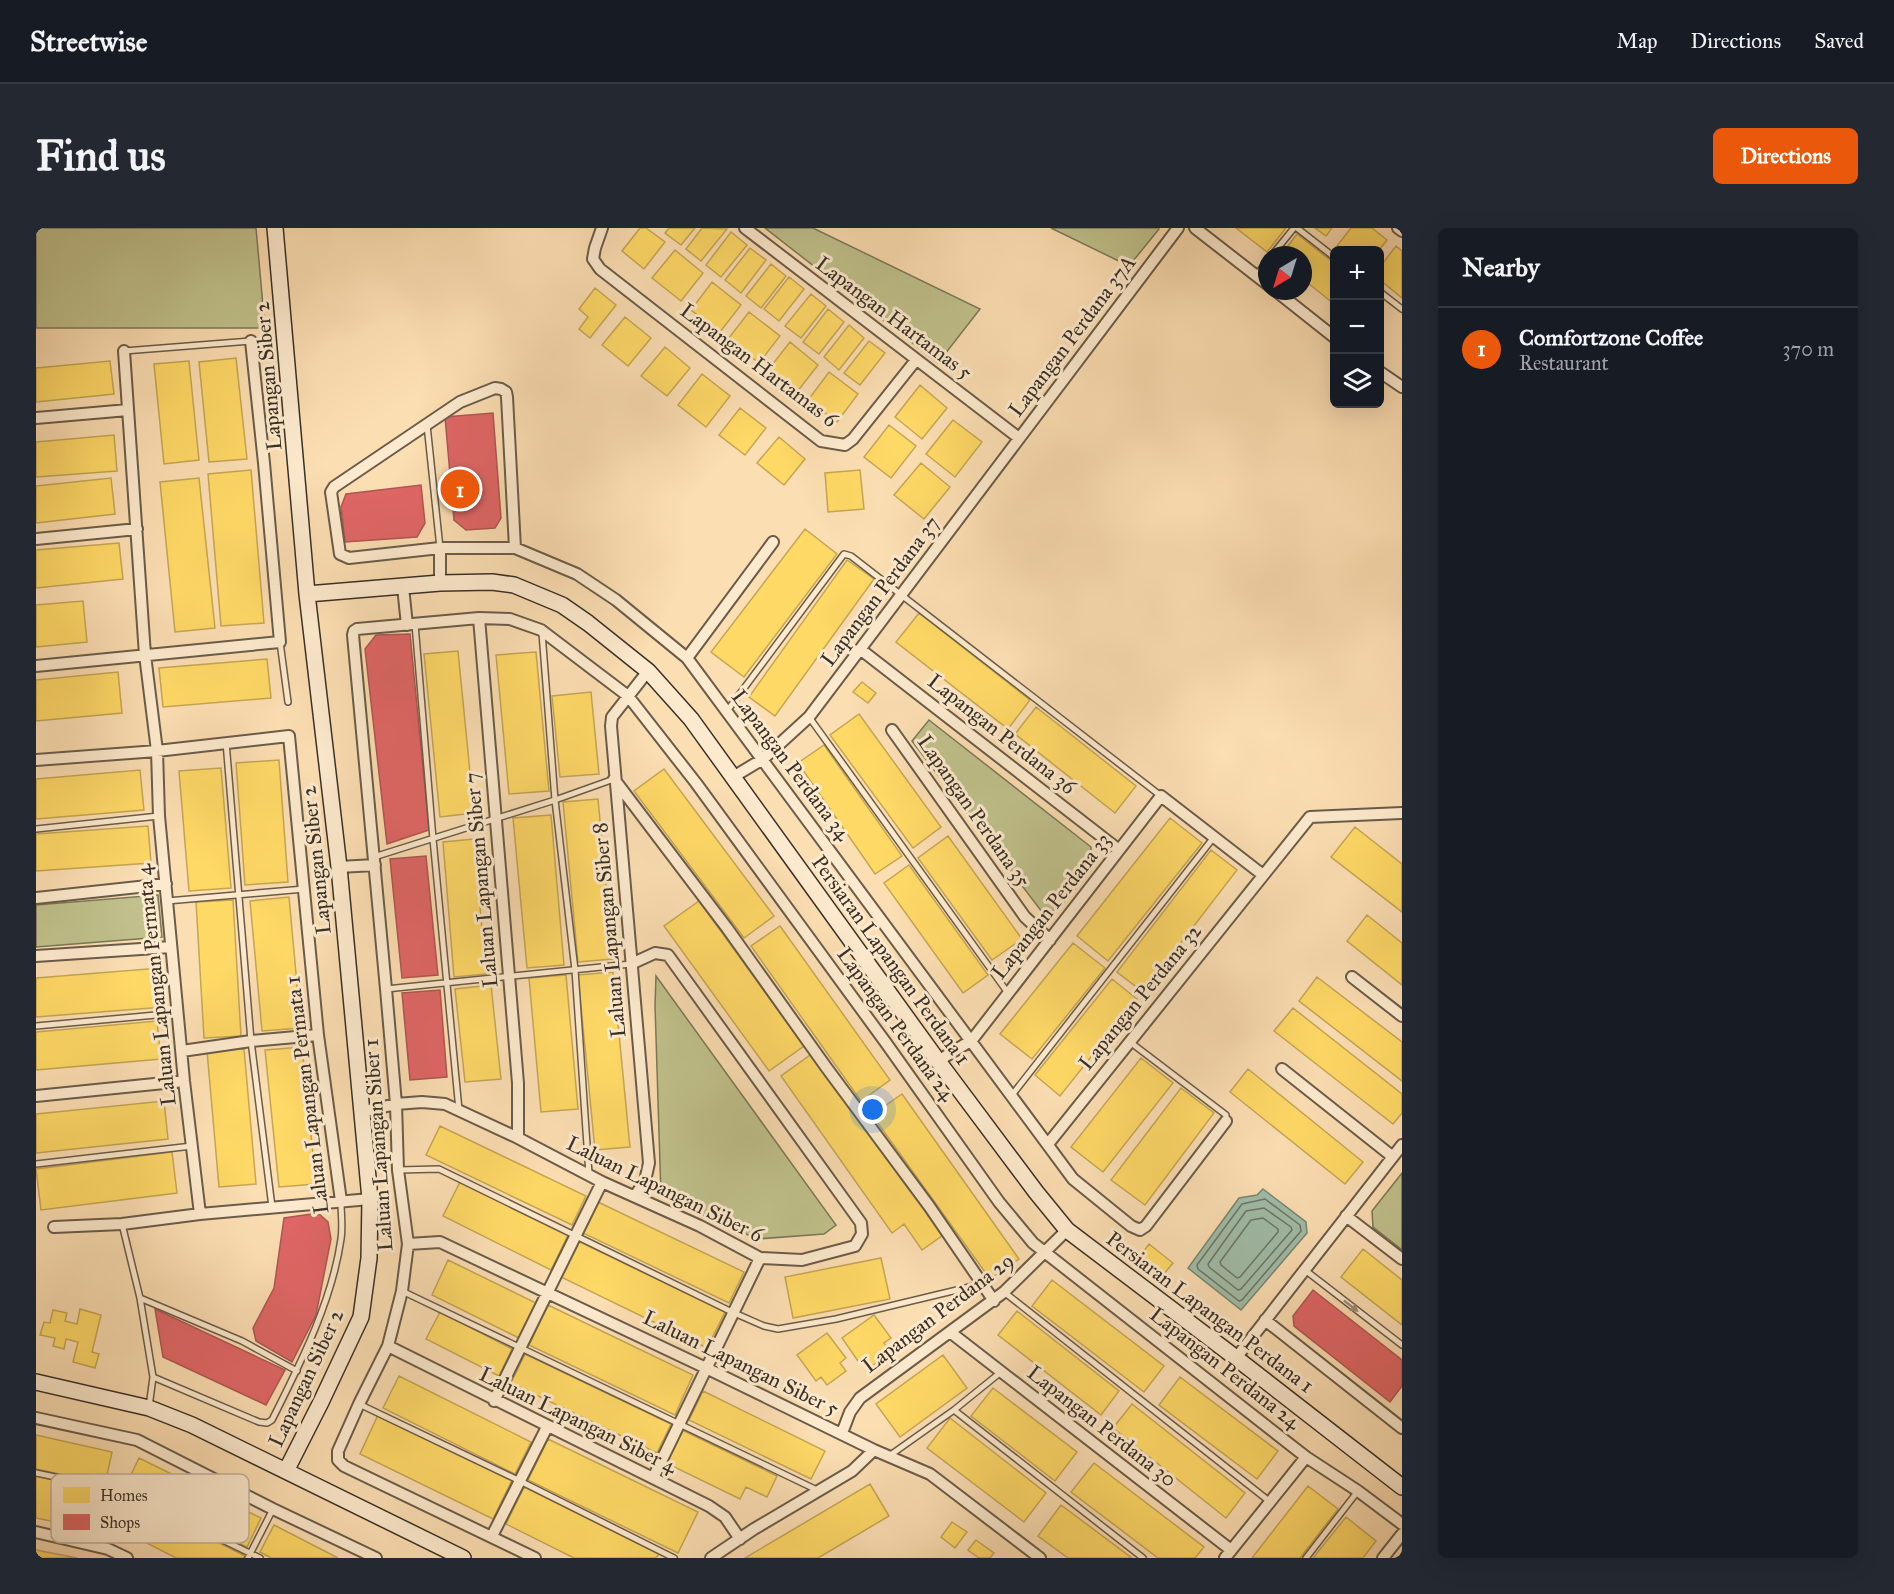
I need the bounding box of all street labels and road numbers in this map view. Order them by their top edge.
street label: Lapangan Perdana 37A [1003,250,1141,422]
street label: Lapangan Hartamas 5 [811,251,978,385]
street label: Lapangan Hartamas 6 [675,297,844,433]
street label: Lapangan Siber 2 [248,300,287,451]
street label: Lapangan Perdana 37 [815,511,945,671]
street label: Lapangan Perdana 36 [923,668,1082,801]
street label: Lapangan Perdana 34 [726,685,857,847]
street label: Lapangan Perdana 35 [912,730,1036,892]
street label: Laluan Lapangan Siber 7 [459,771,503,989]
street label: Lapangan Siber 2 [295,784,337,936]
street label: Laluan Lapangan Siber 8 [587,821,631,1039]
street label: Lapangan Perdana 33 [986,828,1116,984]
street label: Persiaran Lapangan Perdana 1 [806,850,976,1070]
street label: Laluan Lapangan Permata 4 [130,862,182,1107]
street label: Lapangan Perdana 32 [1073,918,1207,1075]
street label: Lapangan Perdana 24 [831,942,961,1107]
street label: Laluan Lapangan Permata 1 [280,975,334,1215]
street label: Laluan Lapangan Siber 1 [358,1038,398,1252]
street label: Laluan Lapangan Siber 6 [562,1130,769,1248]
street label: Persiaran Lapangan Perdana 1 [1101,1225,1319,1399]
street label: Lapangan Perdana 29 [857,1247,1019,1379]
street label: Lapangan Perdana 24 [1145,1301,1306,1436]
street label: Lapangan Siber 2 [263,1304,350,1451]
street label: Laluan Lapangan Siber 5 [639,1304,843,1422]
street label: Lapangan Perdana 30 [1022,1360,1182,1492]
street label: Laluan Lapangan Siber 4 [475,1361,682,1480]

